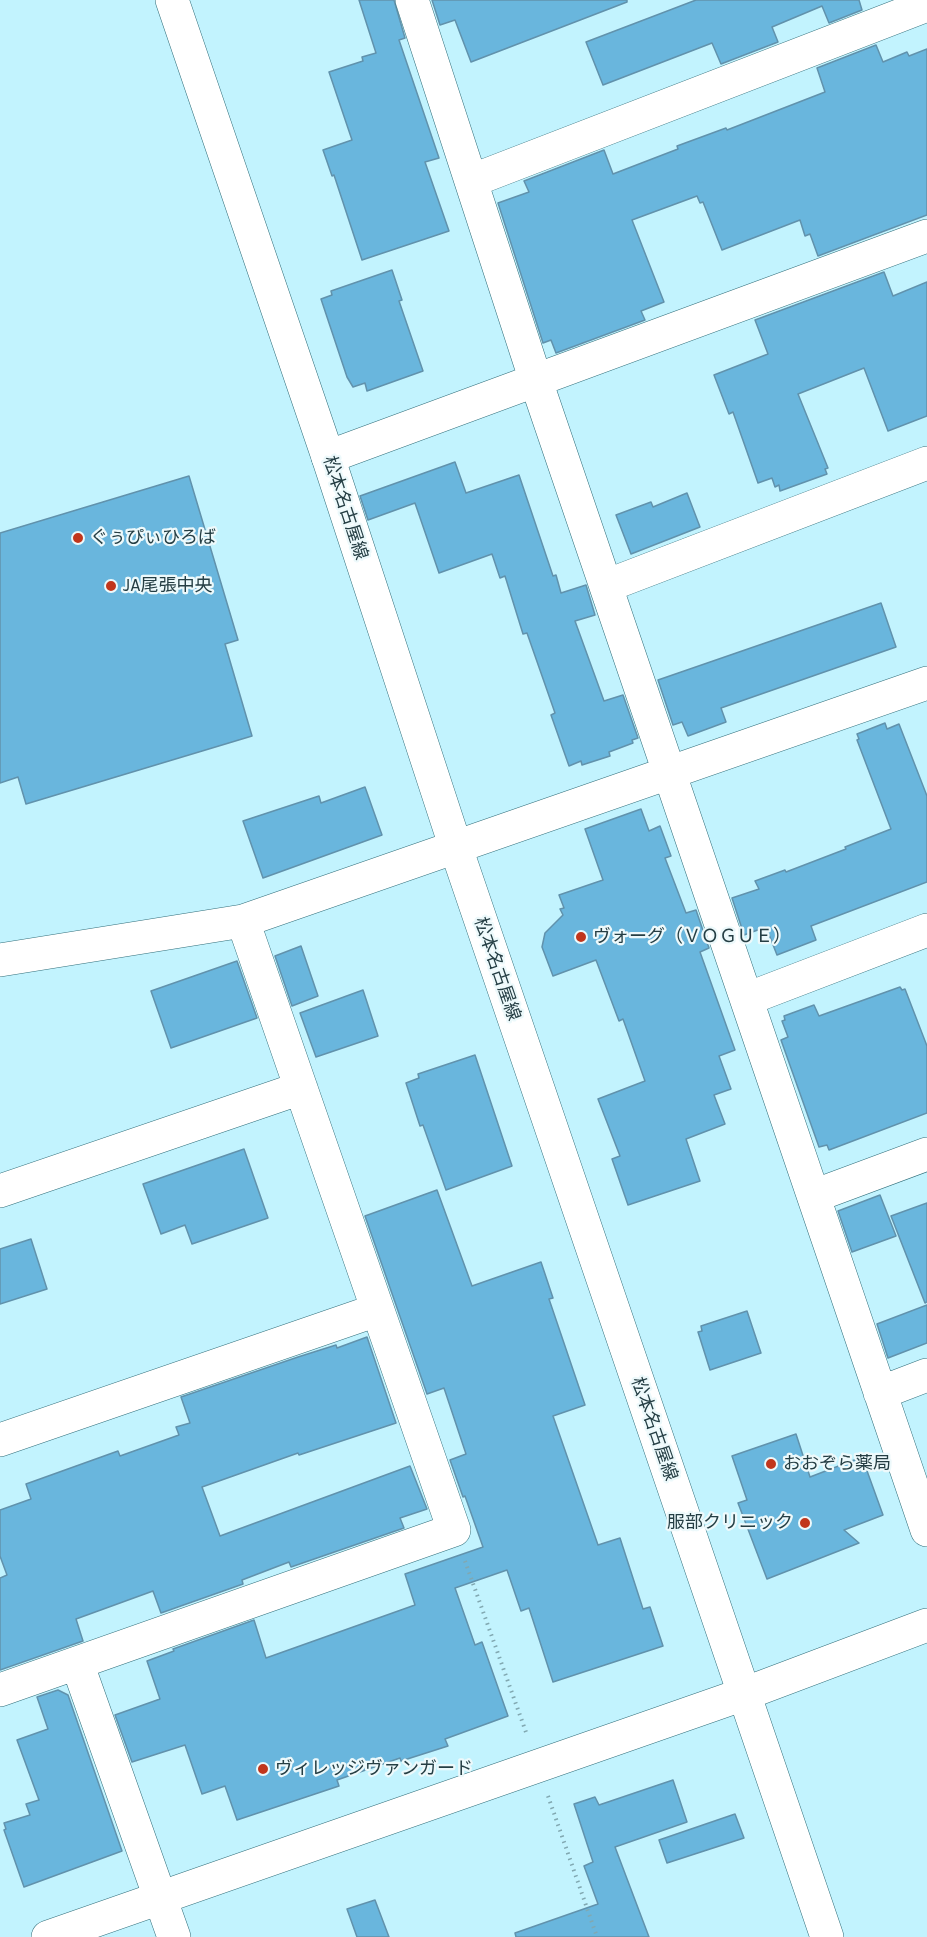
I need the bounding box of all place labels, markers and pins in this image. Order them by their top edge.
place label: ぐぅぴぃひろば [90,527,216,549]
marker: ぐぅぴぃひろば [71,531,85,545]
place label: JA尾張中央 [123,575,213,597]
marker: JA尾張中央 [104,579,118,593]
place label: ヴォーグ（ＶＯＧＵＥ） [593,926,791,948]
marker: ヴォーグ（ＶＯＧＵＥ） [574,930,588,944]
place label: おおぞら薬局 [783,1453,891,1475]
marker: おおぞら薬局 [764,1457,778,1471]
place label: 服部クリニック [667,1512,793,1534]
marker: 服部クリニック [798,1516,812,1530]
place label: ヴィレッジヴァンガード [275,1758,473,1780]
marker: ヴィレッジヴァンガード [256,1762,270,1776]

